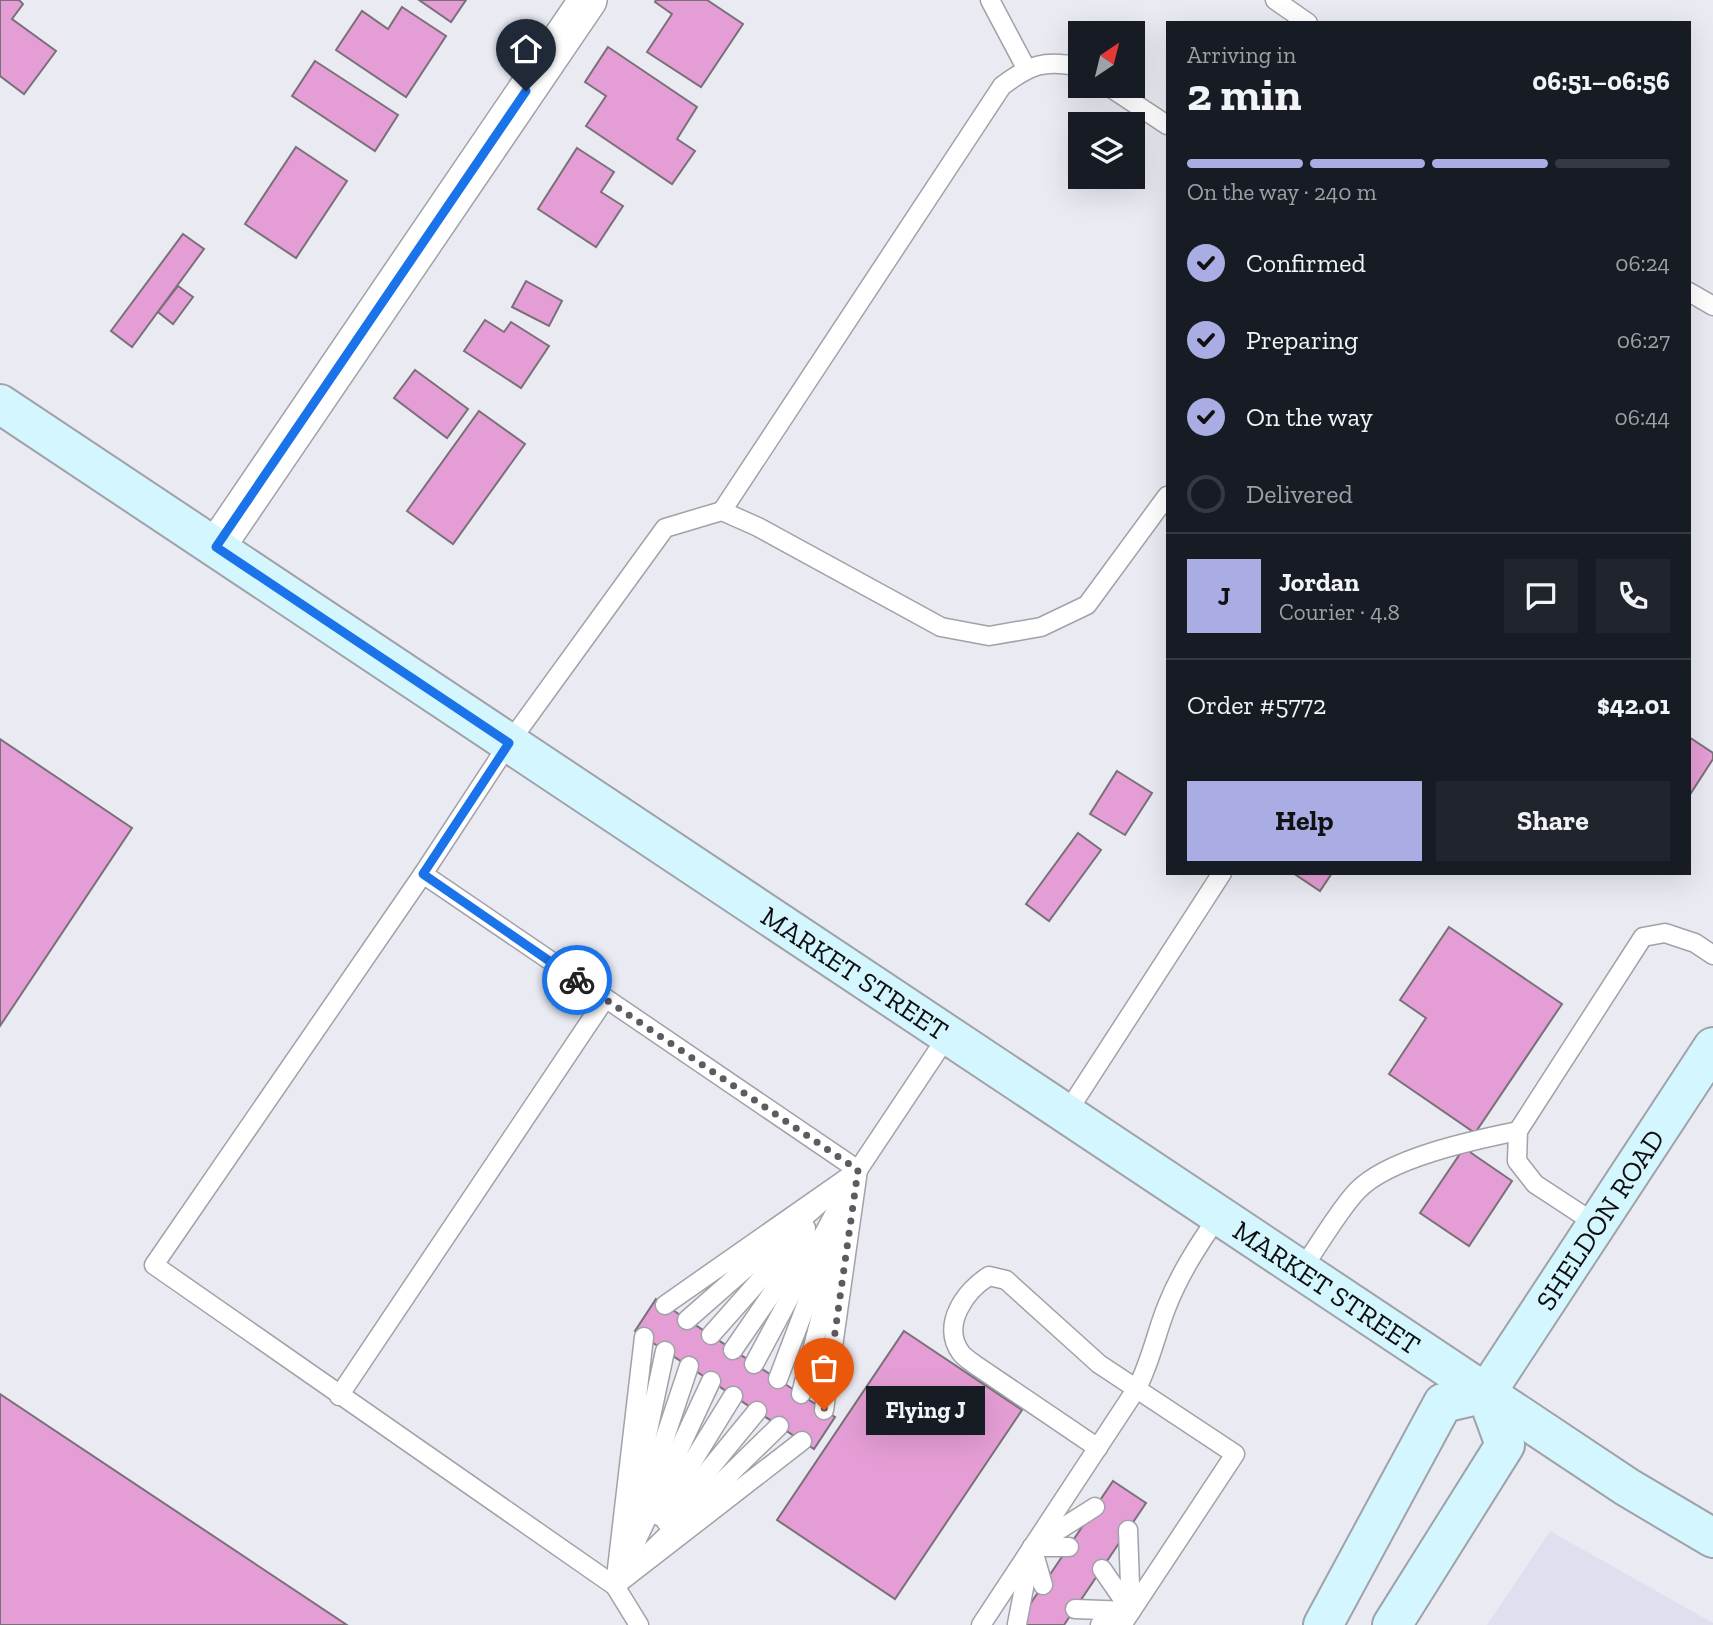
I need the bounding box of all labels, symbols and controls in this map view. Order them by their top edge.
pin [496,19,556,91]
north arrow [1068,21,1144,98]
map controls [1068,21,1145,189]
icon: home [507,30,545,68]
text: Arriving in [1187,41,1296,69]
text: 06:51–06:56 [1532,65,1670,97]
text: 2 min [1187,67,1302,122]
button: layers [1068,112,1145,189]
text: On the way · 240 m [1187,178,1377,206]
icon: check [1187,244,1225,282]
text: Confirmed [1246,247,1366,279]
text: 06:24 [1615,249,1670,277]
icon: check [1187,321,1225,359]
text: Preparing [1246,324,1358,356]
text: 06:27 [1617,326,1670,354]
icon: check [1187,398,1225,436]
text: On the way [1246,401,1373,433]
text: 06:44 [1615,403,1670,431]
text: Delivered [1246,478,1353,510]
button: chat [1504,559,1578,633]
button: phone [1596,559,1670,633]
text: Jordan [1279,566,1359,598]
text: J [1218,580,1230,612]
text: Courier · 4.8 [1279,598,1400,626]
text: Order #5772 [1187,689,1326,721]
text: $42.01 [1597,689,1670,721]
button: Help [1187,781,1422,861]
button: Share [1436,781,1670,861]
street label: MARKET STREET [755,899,954,1048]
courier [542,945,612,1015]
icon: bike [558,961,596,999]
street label: SHELDON ROAD [1529,1123,1671,1316]
street label: MARKET STREET [1227,1214,1426,1362]
pin [794,1338,854,1410]
icon: bag [805,1349,843,1387]
callout: Flying J [866,1386,985,1434]
text: Flying J [885,1396,966,1424]

